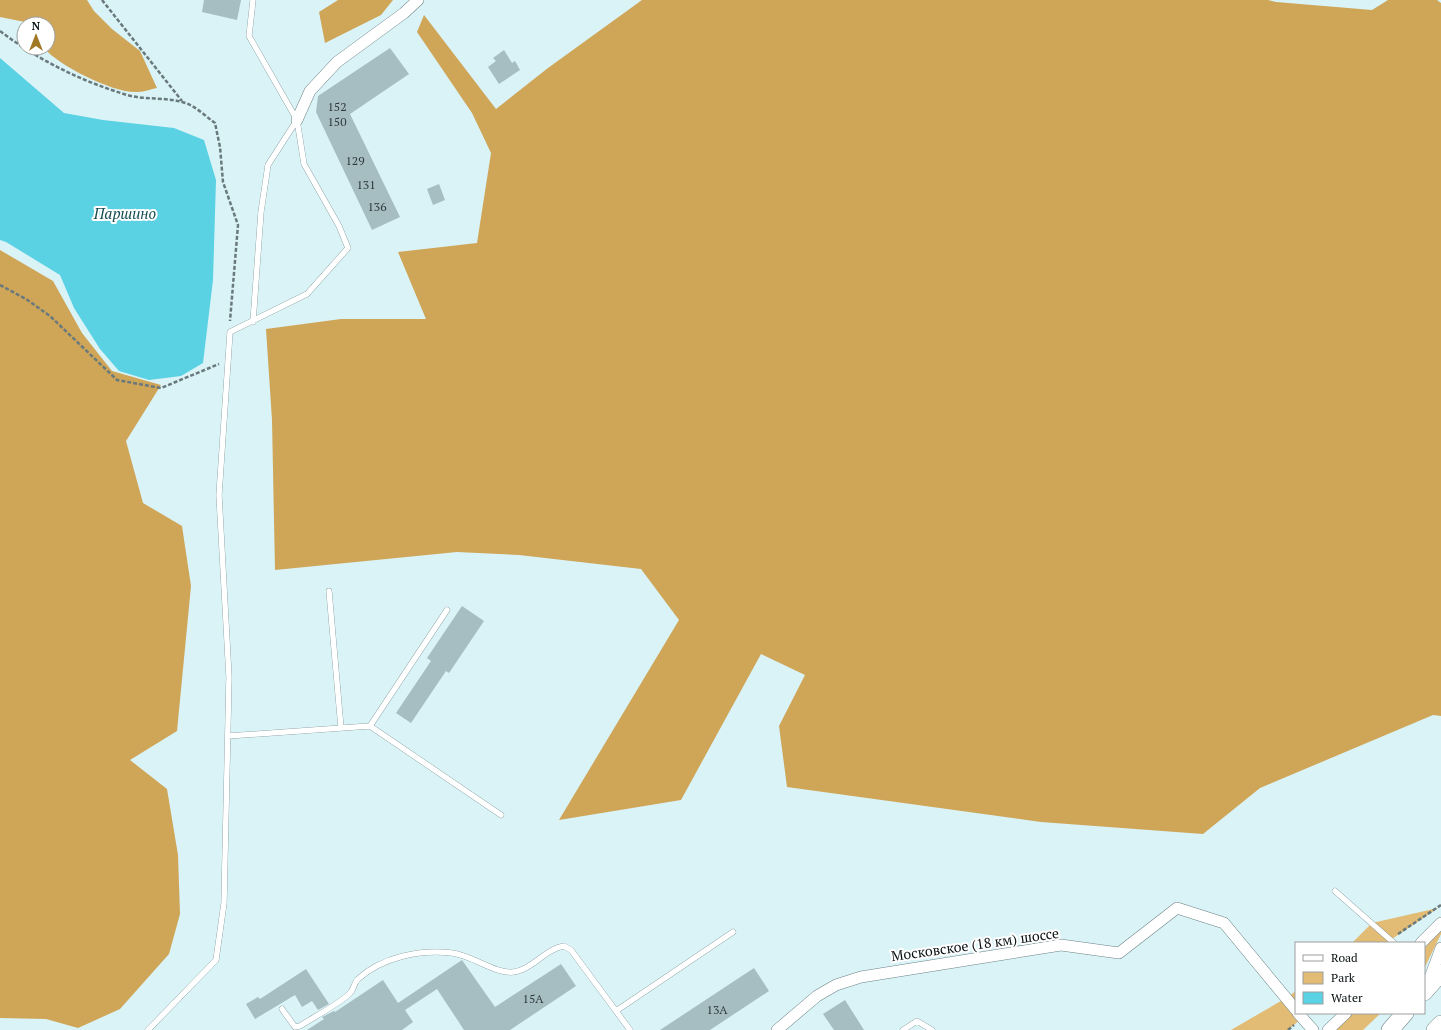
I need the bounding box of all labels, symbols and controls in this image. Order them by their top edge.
north arrow [16,16,56,56]
text: N [32,19,41,33]
house number: 152 [327,99,347,114]
house number: 150 [327,114,347,129]
house number: 129 [345,153,365,168]
house number: 131 [356,177,376,192]
house number: 136 [367,199,387,214]
water label: Паршино [93,203,157,223]
street label: Московское (18 км) шоссе [890,923,1060,965]
legend [1295,942,1425,1014]
text: Road [1331,950,1358,965]
text: Park [1331,970,1356,985]
text: Water [1331,990,1363,1005]
house number: 15А [523,991,544,1006]
house number: 13А [707,1002,728,1017]

